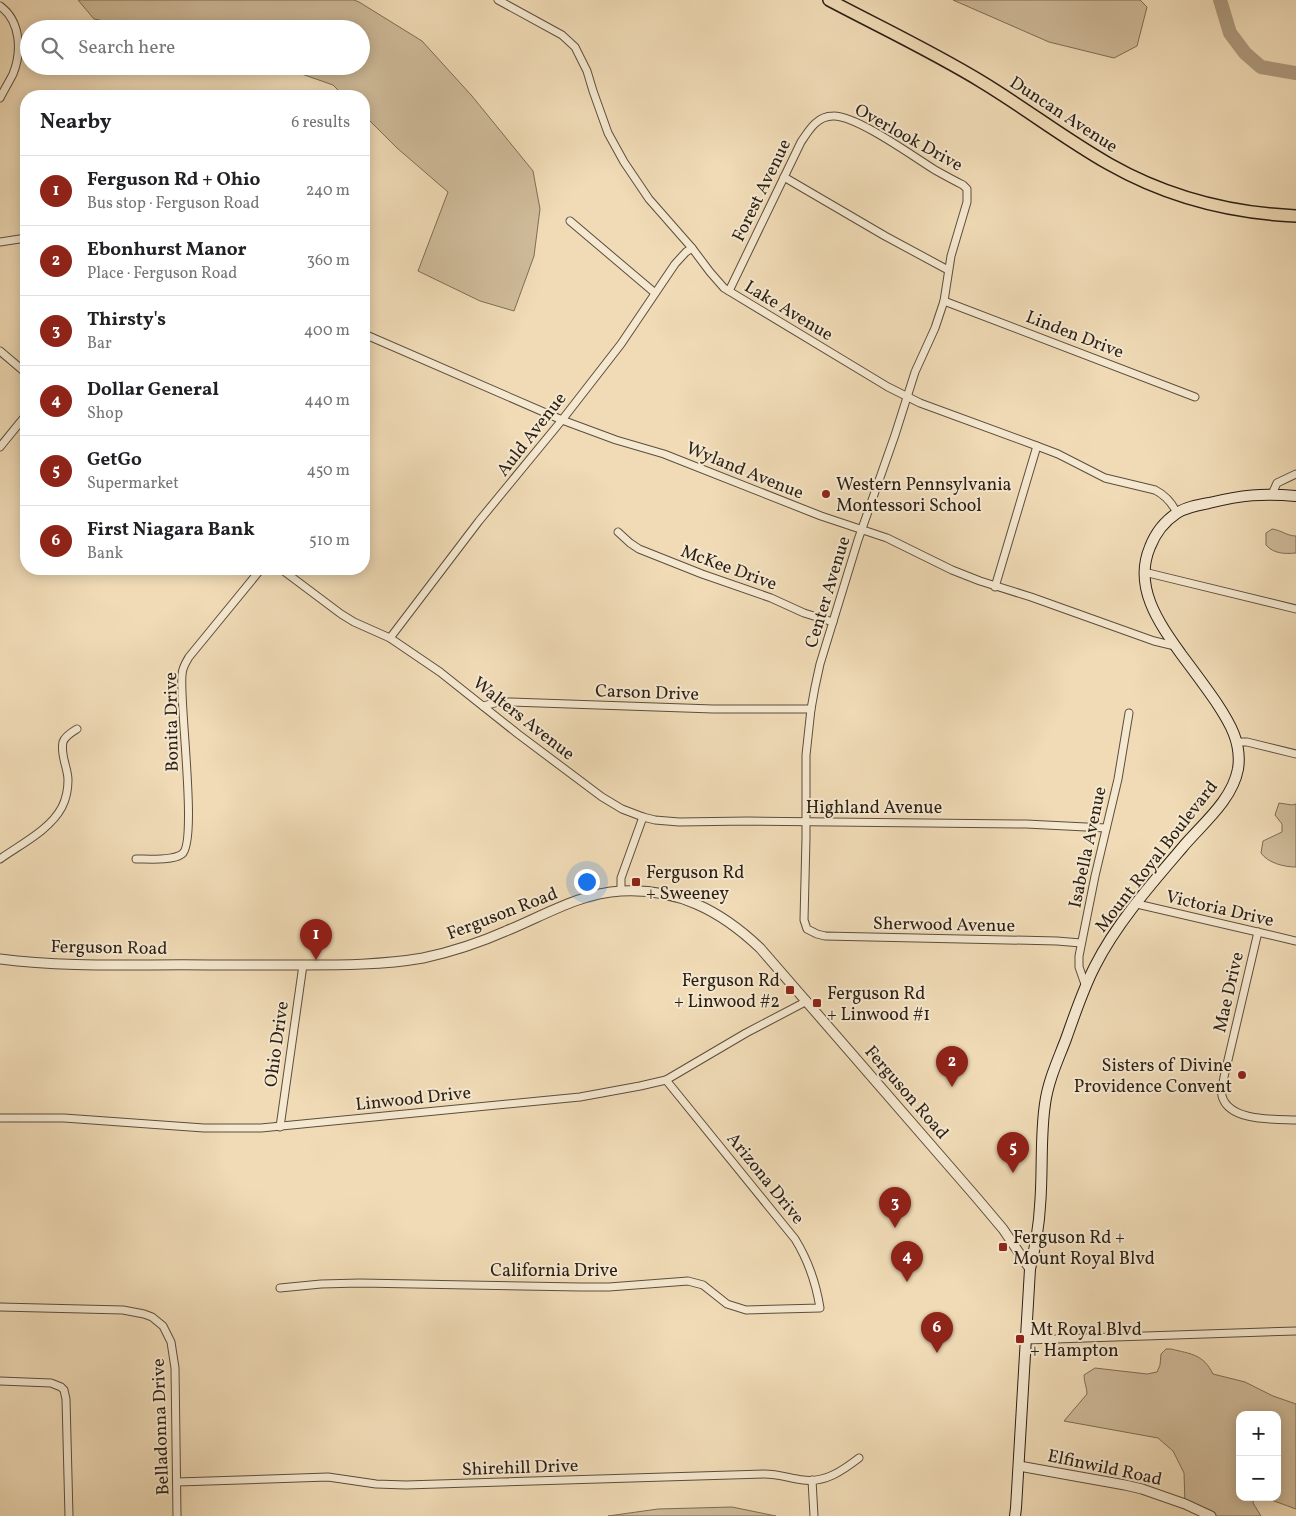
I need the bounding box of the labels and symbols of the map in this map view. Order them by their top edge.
street label: Duncan Avenue [1004,71,1122,160]
street label: Overlook Drive [850,98,967,178]
street label: Forest Avenue [727,135,798,246]
street label: Lake Avenue [739,275,837,348]
street label: Linden Drive [1022,305,1127,366]
street label: Auld Avenue [491,388,573,482]
street label: Wyland Avenue [682,436,807,506]
place label: Western Pennsylvania Montessori School [836,473,1012,519]
marker: Western Pennsylvania Montessori School [820,488,832,500]
street label: Center Avenue [800,533,857,651]
street label: McKee Drive [677,539,780,597]
street label: Walters Avenue [467,671,579,767]
street label: Bonita Drive [159,672,186,772]
street label: Carson Drive [595,679,699,708]
street label: Mount Royal Boulevard [1090,776,1224,938]
street label: Isabella Avenue [1063,784,1114,910]
street label: Highland Avenue [806,796,942,821]
place label: Ferguson Rd + Sweeney [646,861,744,907]
your location [574,869,600,895]
marker: Ferguson Rd + Sweeney [630,876,642,888]
street label: Ferguson Road [443,882,562,947]
street label: Victoria Drive [1163,885,1276,934]
street label: Sherwood Avenue [873,912,1015,939]
pin: 1 [300,919,332,960]
street label: Ferguson Road [50,935,168,962]
street label: Mae Drive [1208,950,1251,1035]
place label: Ferguson Rd + Linwood #2 [674,969,780,1015]
place label: Ferguson Rd + Linwood #1 [827,982,930,1028]
marker: Ferguson Rd + Linwood #2 [784,984,796,996]
marker: Ferguson Rd + Linwood #1 [811,997,823,1009]
street label: Ohio Drive [259,1000,296,1089]
street label: Ferguson Road [858,1041,954,1145]
pin: 2 [936,1046,968,1087]
place label: Sisters of Divine Providence Convent [1074,1054,1232,1100]
marker: Sisters of Divine Providence Convent [1236,1069,1248,1081]
street label: Linwood Drive [354,1081,472,1118]
street label: Arizona Drive [720,1128,810,1230]
pin: 5 [997,1132,1029,1173]
pin: 3 [879,1187,911,1228]
place label: Ferguson Rd + Mount Royal Blvd [1013,1226,1155,1272]
pin: 4 [891,1241,923,1282]
marker: Ferguson Rd + Mount Royal Blvd [997,1241,1009,1253]
street label: California Drive [490,1259,618,1284]
pin: 6 [921,1312,953,1353]
place label: Mt Royal Blvd + Hampton [1030,1318,1142,1364]
marker: Mt Royal Blvd + Hampton [1014,1333,1026,1345]
street label: Belladonna Drive [147,1358,176,1496]
street label: Elfinwild Road [1045,1444,1164,1493]
street label: Shirehill Drive [461,1454,579,1483]

